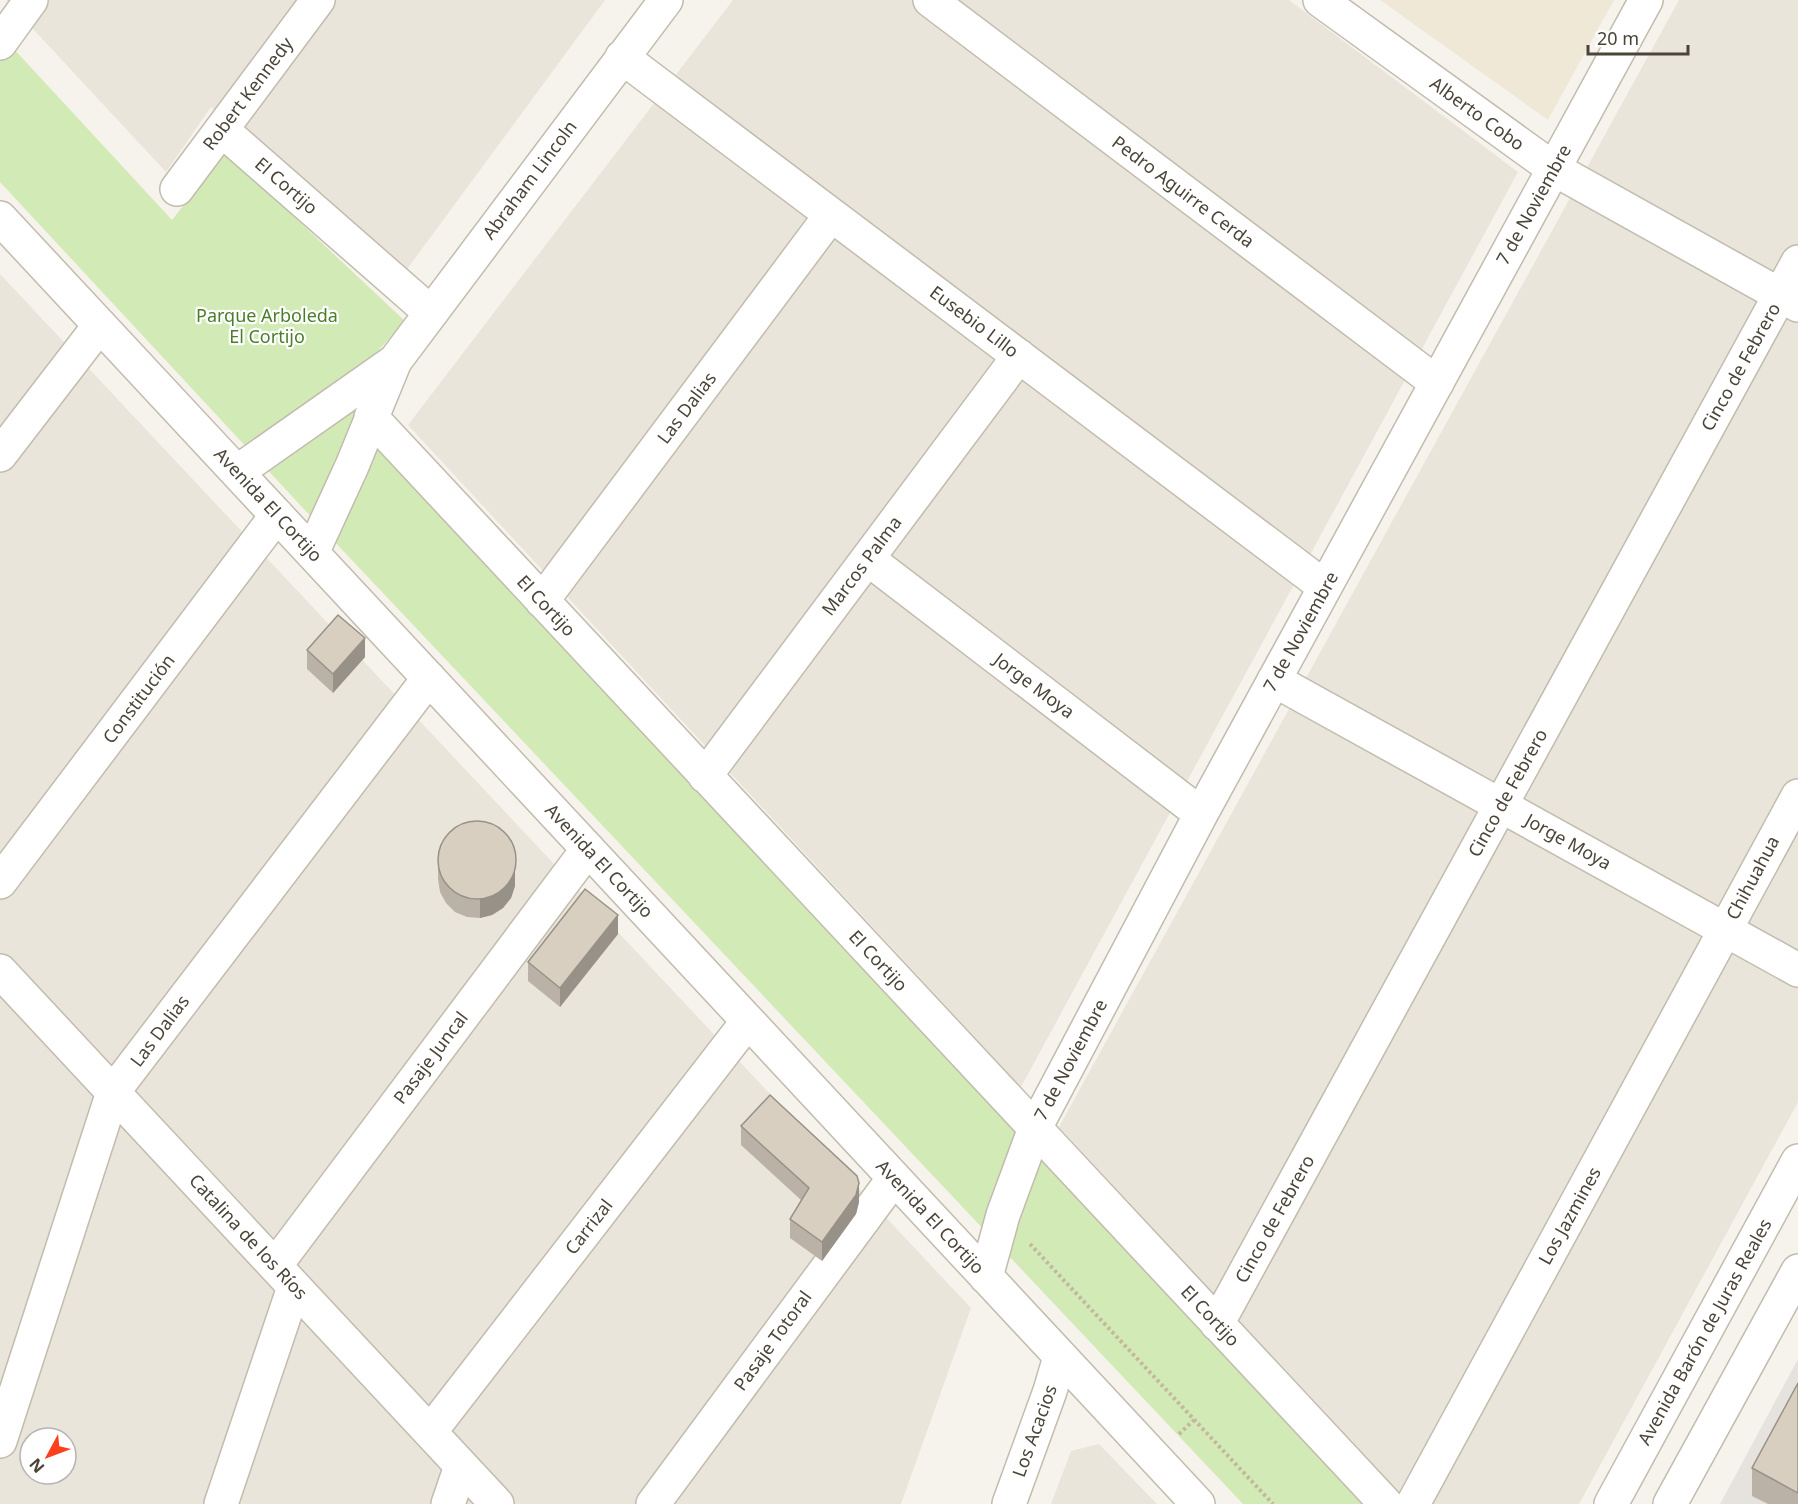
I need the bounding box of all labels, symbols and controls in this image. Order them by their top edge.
scale bar [1588,18,1688,56]
text: 20 m [1597,26,1639,50]
street label: Robert Kennedy [197,31,298,155]
street label: Alberto Cobo [1426,71,1530,156]
street label: Abraham Lincoln [477,115,582,244]
street label: Pedro Aguirre Cerda [1108,130,1260,253]
street label: 7 de Noviembre [1490,140,1576,269]
street label: El Cortijo [250,151,323,219]
street label: Eusebio Lillo [925,280,1024,363]
street label: Cinco de Febrero [1695,298,1785,435]
park label: Parque Arboleda El Cortijo [196,303,338,348]
street label: Las Dalias [651,367,721,448]
street label: Avenida El Cortijo [209,442,328,567]
street label: Marcos Palma [816,511,907,620]
street label: 7 de Noviembre [1257,567,1343,696]
street label: El Cortijo [512,569,581,641]
street label: Jorge Moya [988,646,1080,723]
street label: Constitución [97,649,180,748]
street label: Cinco de Febrero [1462,724,1552,861]
street label: Avenida El Cortijo [540,798,659,923]
street label: Jorge Moya [1519,807,1616,875]
street label: Chihuahua [1720,831,1784,924]
street label: El Cortijo [844,924,913,996]
street label: Las Dalias [124,990,194,1071]
street label: 7 de Noviembre [1028,995,1112,1124]
street label: Pasaje Juncal [388,1006,473,1108]
street label: Cinco de Febrero [1229,1150,1319,1287]
street label: Avenida El Cortijo [871,1154,990,1279]
street label: Los Jazmines [1532,1162,1606,1269]
street label: Catalina de los Ríos [184,1168,313,1304]
street label: Carrizal [559,1194,617,1259]
street label: Avenida Barón de Juras Reales [1632,1214,1776,1449]
street label: El Cortijo [1176,1279,1245,1351]
street label: Pasaje Totoral [728,1286,817,1395]
street label: Los Acacios [1006,1381,1062,1480]
north arrow [18,1426,78,1486]
text: N [24,1454,49,1478]

